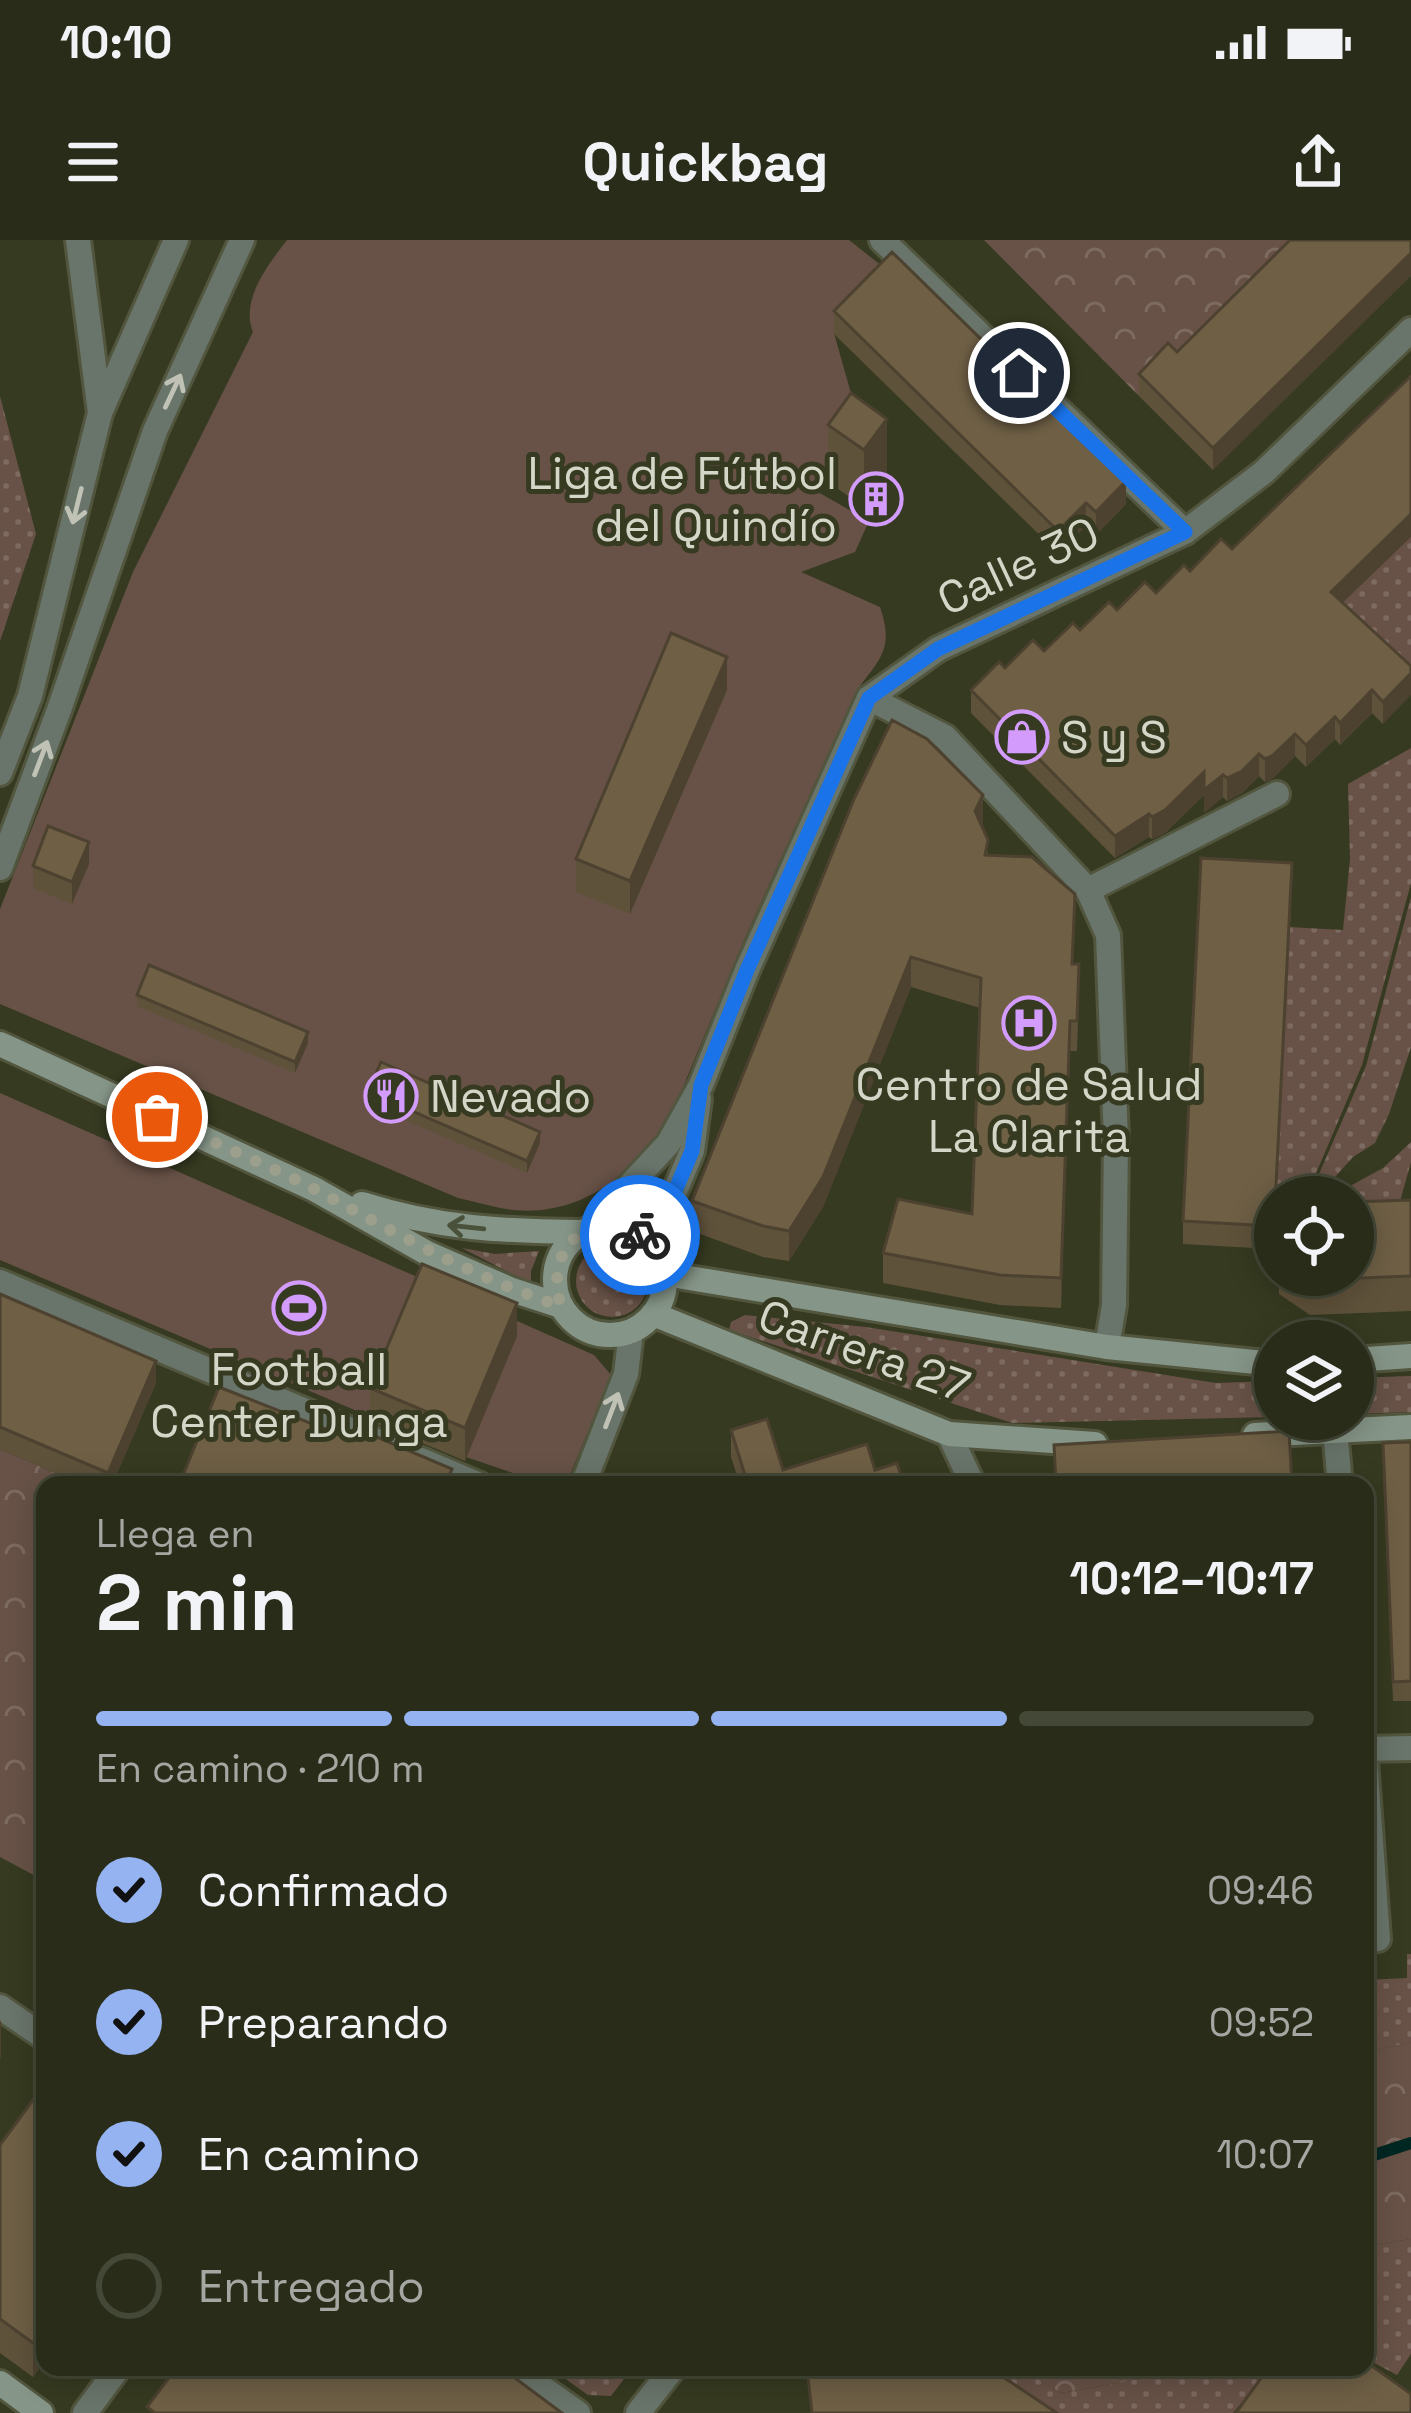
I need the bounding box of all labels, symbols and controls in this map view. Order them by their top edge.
text: 10:10 [60,14,172,71]
text: Quickbag [583,128,828,197]
icon: menu [60,129,126,195]
icon: share [1285,129,1351,195]
pin [968,322,1070,424]
icon: home [986,340,1052,406]
one-way arrow [163,374,185,410]
place label: Liga de Fútbol del Quindío [528,445,837,554]
building icon: Liga de Fútbol del Quindío [848,471,904,527]
one-way arrow [65,487,87,525]
street label: Calle 30 [928,504,1108,628]
shop icon: S y S [994,709,1050,765]
place label: S y S [1061,709,1167,766]
one-way arrow [32,740,53,777]
hospital icon: Centro de Salud La Clarita [1001,995,1057,1051]
place label: Centro de Salud La Clarita [856,1056,1202,1165]
pin [106,1066,208,1168]
restaurant icon: Nevado [363,1068,419,1124]
place label: Nevado [430,1068,591,1125]
icon: bag [124,1084,190,1150]
courier [580,1175,700,1295]
map controls [1254,1176,1374,1440]
button: locate [1254,1176,1374,1296]
icon: bike [607,1202,673,1268]
one-way arrow [447,1216,486,1238]
sports icon: Football Center Dunga [271,1280,327,1336]
street label: Carrera 27 [751,1287,977,1415]
button: layers [1254,1320,1374,1440]
place label: Football Center Dunga [150,1341,448,1450]
one-way arrow [603,1392,625,1429]
text: Llega en [96,1509,254,1558]
text: 10:12–10:17 [1070,1550,1314,1607]
text: 2 min [96,1553,298,1653]
text: En camino · 210 m [96,1744,424,1793]
icon: check [96,1857,162,1923]
text: Confirmado [198,1862,449,1919]
text: 09:46 [1207,1866,1314,1915]
icon: check [96,1989,162,2055]
text: Preparando [198,1994,449,2051]
text: 09:52 [1209,1998,1314,2047]
icon: check [96,2121,162,2187]
text: En camino [198,2126,420,2183]
text: 10:07 [1217,2130,1314,2179]
text: Entregado [198,2258,425,2315]

